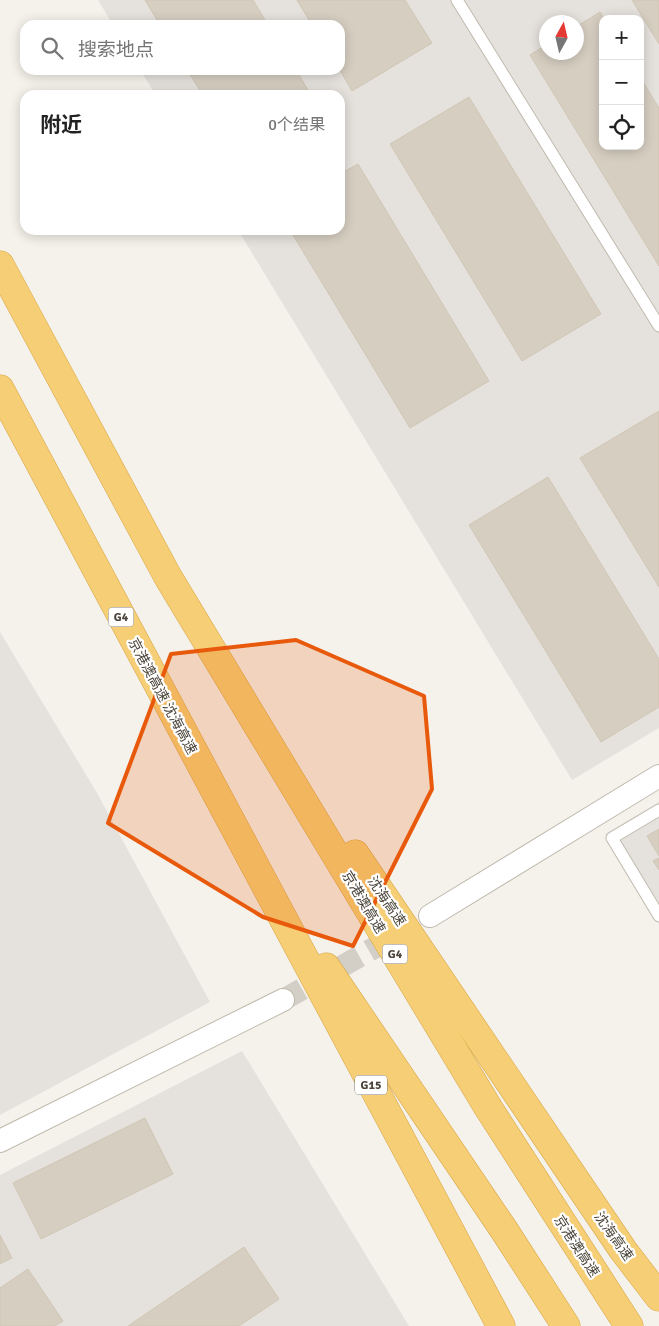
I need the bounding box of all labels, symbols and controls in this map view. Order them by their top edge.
north arrow [539,15,584,60]
map controls [599,15,644,150]
button: + [599,15,644,60]
search box [20,20,345,75]
icon: search [38,34,66,62]
text: 搜索地点 [78,38,154,62]
button: − [599,60,644,105]
button: locate [599,105,644,150]
text: 附近 [40,112,82,138]
text: 0个结果 [268,115,325,135]
road number: G4 [108,608,134,626]
street label: 京港澳高速 沈海高速 [125,635,200,757]
street label: 京港澳高速 [338,868,389,937]
street label: 沈海高速 [364,873,409,929]
road number: G4 [382,944,408,964]
road number: G15 [355,1076,387,1094]
street label: 沈海高速 [591,1208,637,1264]
street label: 京港澳高速 [550,1212,603,1280]

